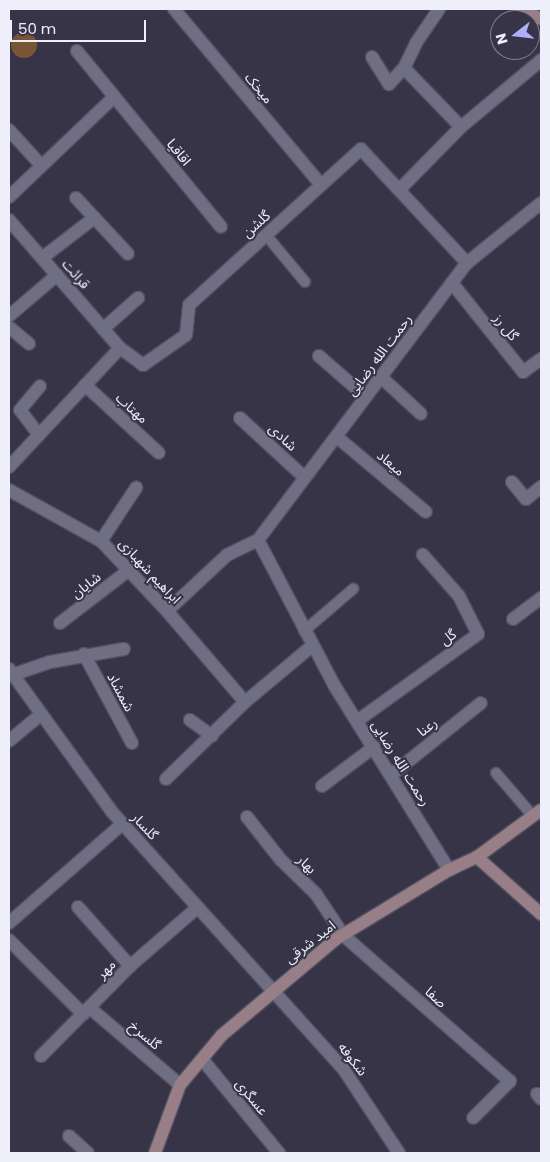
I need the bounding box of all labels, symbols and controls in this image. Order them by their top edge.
scale bar [12,10,149,42]
north arrow [490,10,540,60]
text: 50 m [18,18,56,39]
text: N [490,31,513,47]
street label: میخک [241,69,277,107]
street label: اقاقیا [163,135,195,169]
street label: گلشن [238,207,274,241]
street label: قرائت [59,256,93,292]
street label: گل رز [490,310,522,344]
street label: رحمت الله رضایی [343,311,415,399]
street label: مهتاب [112,389,152,427]
street label: شادی [265,420,301,454]
street label: میعاد [374,447,408,479]
street label: ابراهیم شهبازی [115,535,185,607]
street label: شایان [68,568,104,602]
street label: گل [437,626,459,648]
street label: شمشاد [104,670,138,714]
street label: رعنا [414,714,440,740]
street label: رحمت الله رضایی [368,717,434,809]
street label: گلسار [128,809,162,843]
street label: بهار [294,851,320,877]
street label: امید شرقی [281,917,339,967]
street label: مهر [93,956,119,982]
street label: صفا [422,983,450,1011]
street label: گلسرخ [126,1017,164,1053]
street label: شکوفه [335,1039,371,1079]
street label: عسگری [232,1075,272,1119]

